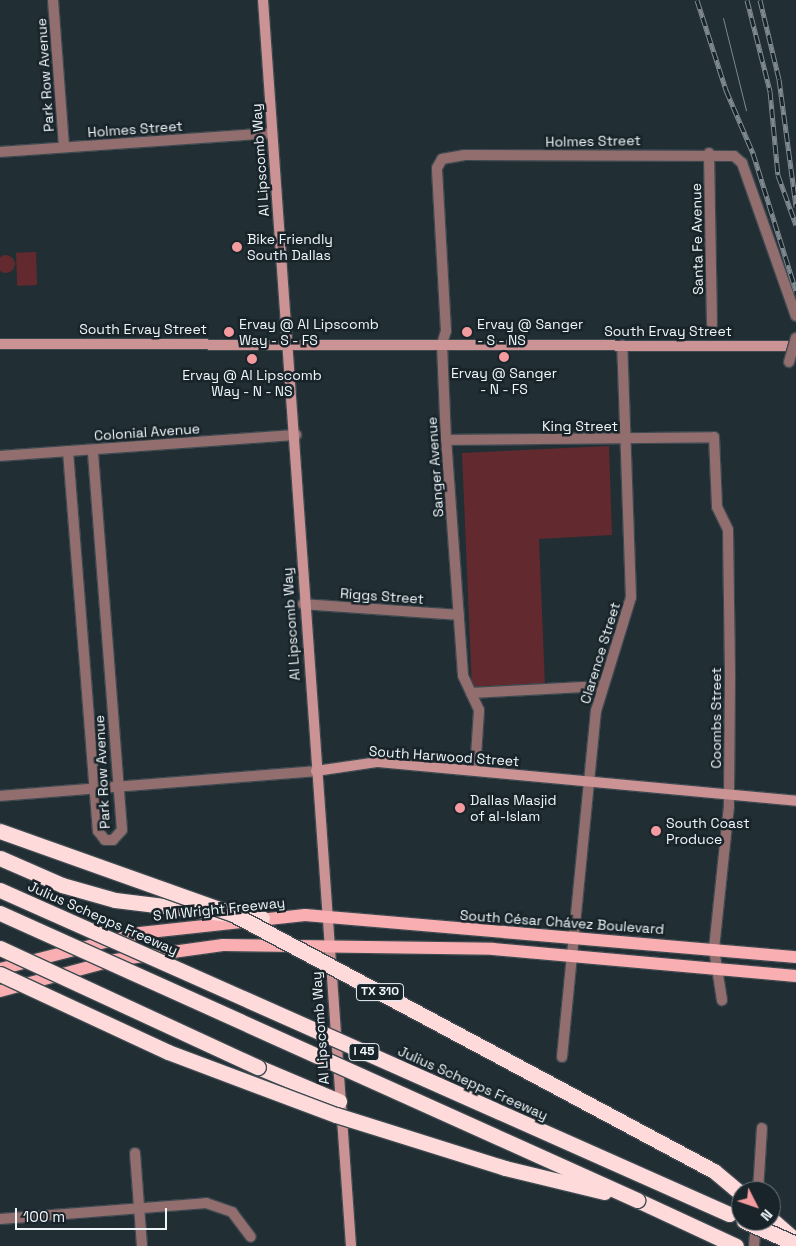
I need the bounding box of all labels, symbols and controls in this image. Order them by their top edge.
street label: Park Row Avenue [33,17,57,133]
street label: Al Lipscomb Way [248,103,272,217]
street label: Holmes Street [87,117,183,141]
street label: Holmes Street [545,132,641,150]
street label: Santa Fe Avenue [688,183,706,295]
place label: Bike Friendly South Dallas [247,231,333,264]
marker: Bike Friendly South Dallas [231,241,243,253]
place label: Ervay @ Al Lipscomb Way - S - FS [239,316,379,348]
place label: Ervay @ Sanger - S - NS [477,316,583,348]
street label: South Ervay Street [79,321,207,337]
street label: South Ervay Street [604,323,732,339]
marker: Ervay @ Al Lipscomb Way - S - FS [223,326,235,338]
marker: Ervay @ Sanger - S - NS [461,326,473,338]
marker: Ervay @ Sanger - N - FS [498,351,510,363]
marker: Ervay @ Al Lipscomb Way - N - NS [246,353,258,365]
place label: Ervay @ Sanger - N - FS [451,365,557,398]
place label: Ervay @ Al Lipscomb Way - N - NS [182,367,322,400]
street label: Sanger Avenue [423,416,447,518]
street label: King Street [542,418,618,434]
street label: Colonial Avenue [93,420,201,444]
street label: Al Lipscomb Way [279,567,303,681]
street label: Riggs Street [340,585,424,607]
street label: Clarence Street [577,600,623,706]
street label: Coombs Street [708,667,724,769]
street label: Park Row Avenue [91,714,113,830]
street label: South Harwood Street [368,742,520,770]
place label: Dallas Masjid of al-Islam [470,792,557,824]
marker: Dallas Masjid of al-Islam [454,802,466,814]
place label: South Coast Produce [666,815,750,848]
marker: South Coast Produce [650,825,662,837]
street label: Julius Schepps Freeway [25,877,181,959]
street label: S M Wright Freeway [152,894,286,924]
street label: South César Chávez Boulevard [459,906,665,938]
street label: Al Lipscomb Way [308,971,332,1085]
road number: TX 310 [355,982,405,1002]
road number: I 45 [348,1042,380,1062]
street label: Julius Schepps Freeway [395,1042,551,1124]
north arrow [731,1181,781,1231]
scale bar [18,1198,170,1230]
text: N [757,1206,776,1225]
text: 100 m [23,1207,65,1226]

